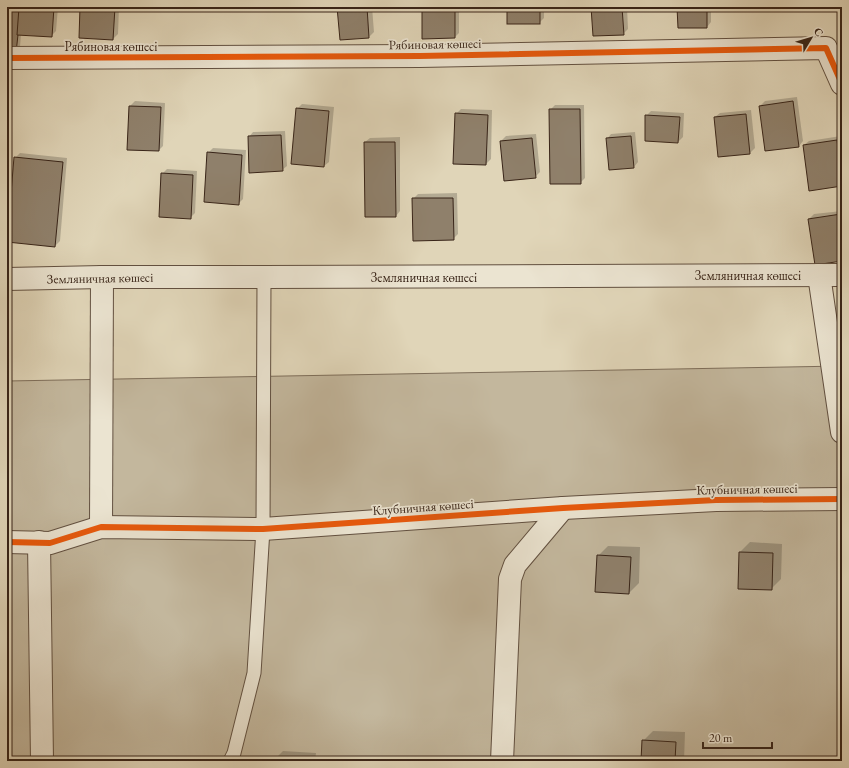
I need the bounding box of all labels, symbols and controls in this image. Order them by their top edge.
north arrow [791,18,831,58]
text: С [811,24,827,39]
street label: Рябиновая көшесі [388,35,482,53]
street label: Рябиновая көшесі [65,38,157,55]
street label: Земляничная көшесі [695,267,801,284]
street label: Земляничная көшесі [47,269,153,287]
street label: Земляничная көшесі [371,269,477,286]
street label: Клубничная көшесі [696,480,798,498]
street label: Клубничная көшесі [372,495,474,519]
scale bar [703,724,772,750]
text: 20 m [709,730,733,746]

